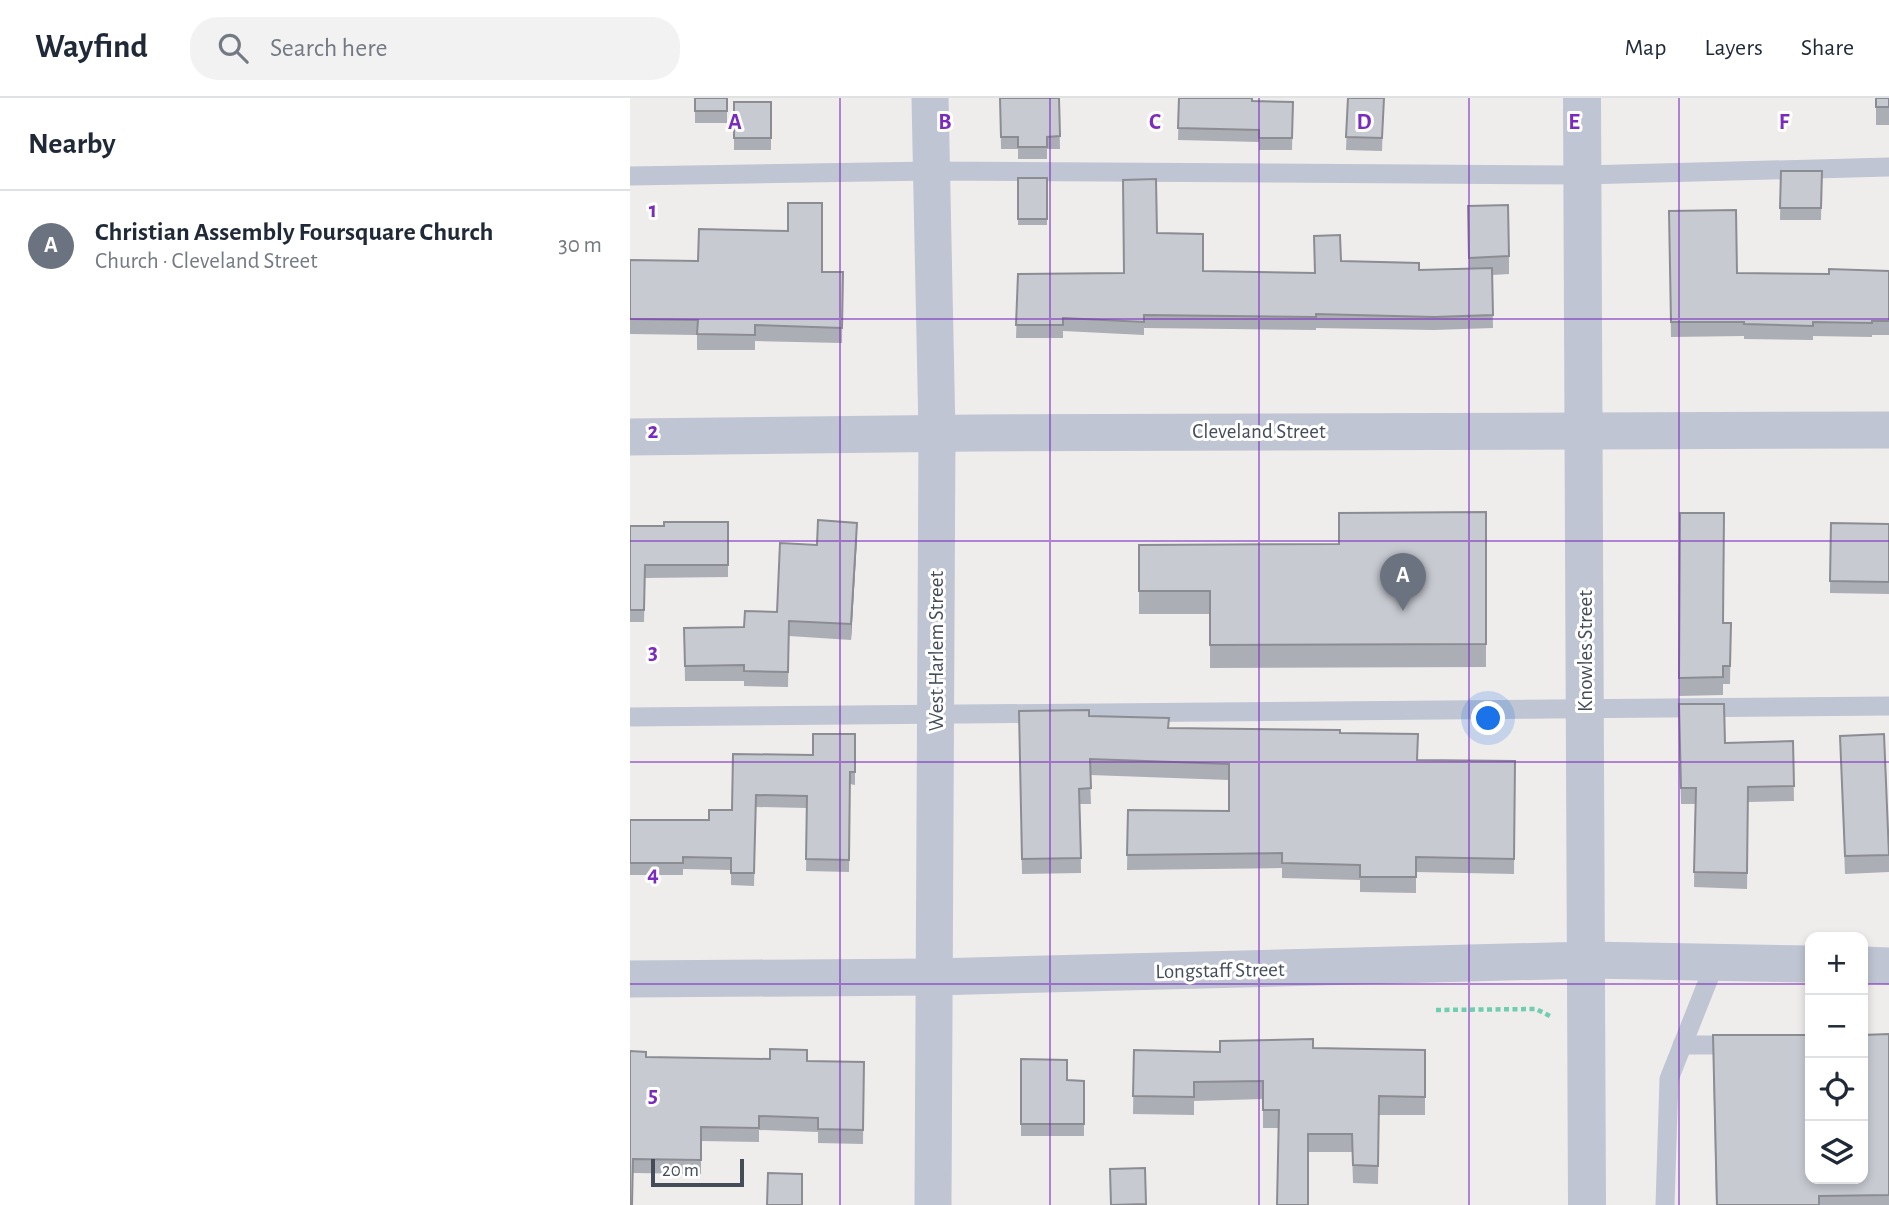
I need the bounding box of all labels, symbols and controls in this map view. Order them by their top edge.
search box [190,17,680,80]
icon: search [214,29,252,67]
text: Wayfind [35,31,148,64]
text: Search here [270,35,387,61]
text: Map [1624,36,1666,60]
text: Layers [1704,36,1763,60]
text: Share [1801,36,1854,60]
text: A [728,111,742,134]
text: B [938,111,952,134]
text: C [1149,111,1161,134]
text: D [1356,111,1372,134]
text: E [1568,111,1580,134]
text: F [1779,111,1790,134]
text: Nearby [28,129,116,159]
text: 1 [649,199,657,222]
text: Christian Assembly Foursquare Church [95,219,493,245]
text: A [44,234,58,257]
text: 30 m [558,234,602,257]
text: Church · Cleveland Street [95,250,318,273]
text: 2 [648,420,659,443]
street label: Cleveland Street [1192,421,1326,442]
pin: A [1380,553,1426,611]
street label: West Harlem Street [926,571,947,731]
street label: Knowles Street [1575,590,1596,712]
text: 3 [648,641,658,664]
your location [1471,701,1505,735]
text: 4 [647,863,659,886]
map controls [1805,932,1868,1184]
button: + [1805,932,1868,995]
street label: Longstaff Street [1155,959,1285,982]
button: − [1805,995,1868,1058]
button: locate [1805,1058,1868,1121]
text: 5 [648,1084,658,1107]
button: layers [1805,1121,1868,1184]
scale bar [651,1156,744,1188]
text: 20 m [662,1161,699,1180]

